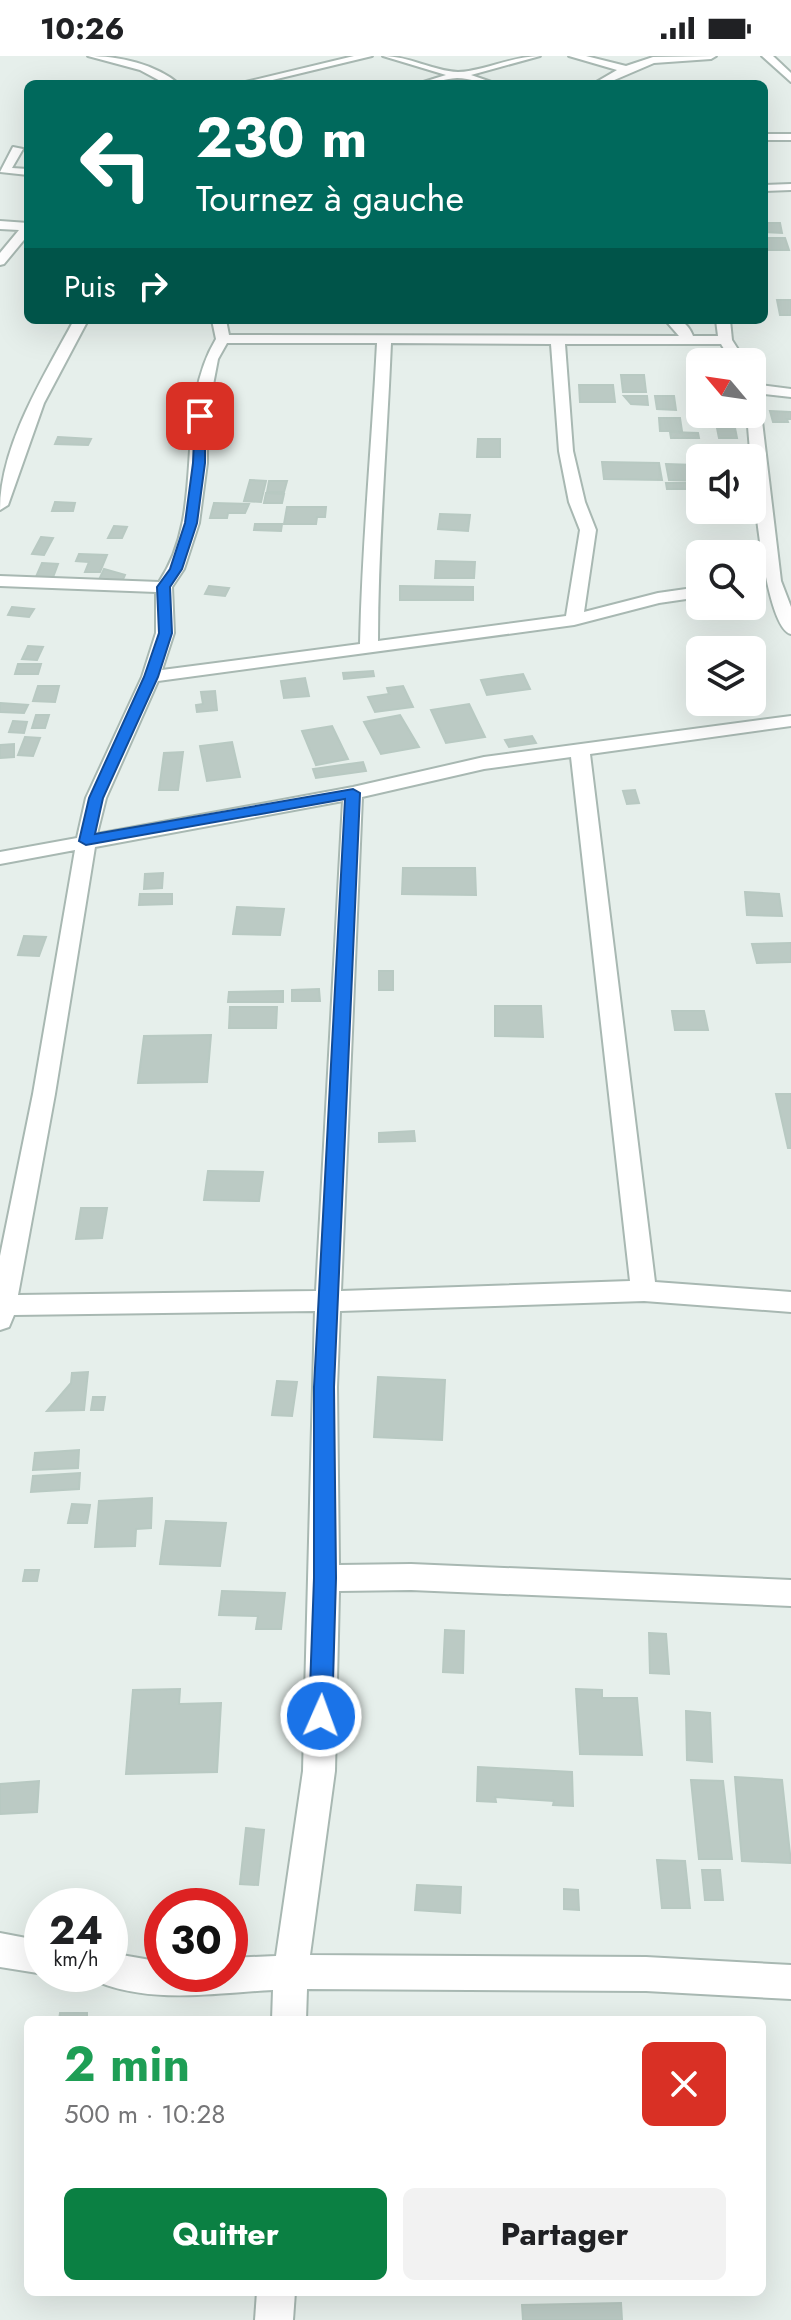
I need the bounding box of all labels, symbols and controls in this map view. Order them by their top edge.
text: 10:26 [40,7,125,50]
text: 230 m [196,97,367,178]
icon: left [64,112,168,216]
text: Tournez à gauche [196,172,464,224]
icon: right [131,264,175,308]
text: Puis [64,265,115,308]
north arrow [686,348,766,428]
map controls [686,348,766,716]
pin [166,382,234,450]
icon: arrive [178,394,222,438]
button: sound [686,444,766,524]
button: search [686,540,766,620]
button: layers [686,636,766,716]
position arrow [279,1674,363,1758]
speed limit sign: 30 [144,1888,248,1992]
text: 24 [49,1901,103,1959]
text: km/h [53,1945,99,1974]
text: 2 min [64,2030,190,2099]
button: close [642,2042,726,2126]
text: 500 m · 10:28 [64,2095,225,2133]
button: Quitter [64,2188,387,2280]
button: Partager [403,2188,726,2280]

